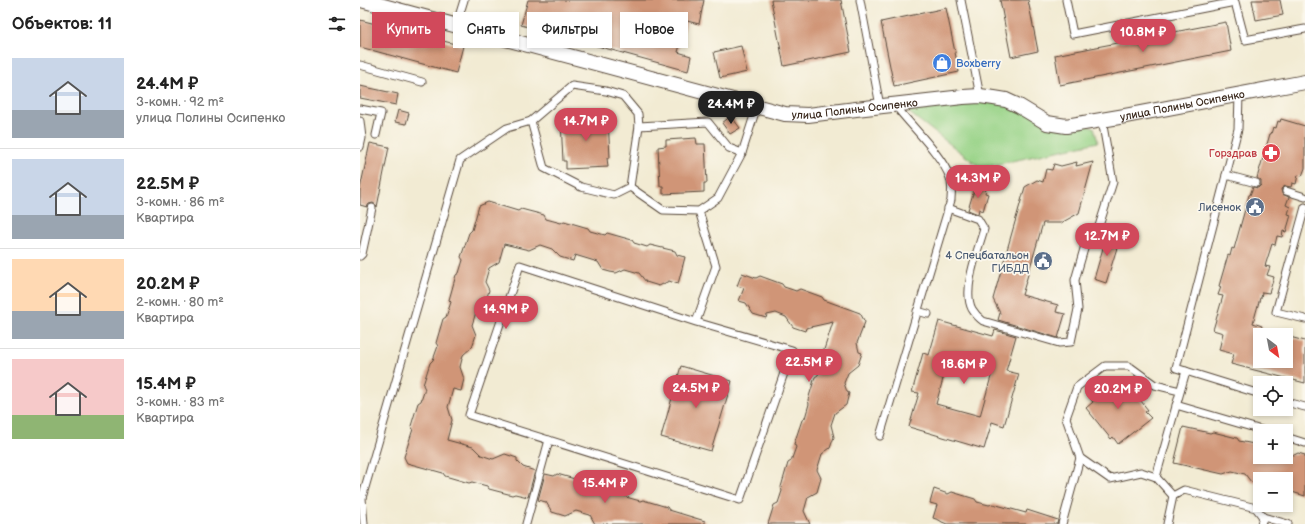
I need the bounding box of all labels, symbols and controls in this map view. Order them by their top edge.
chip: Купить [372,12,445,48]
chip: Снять [453,12,519,48]
chip: Фильтры [527,12,612,48]
chip: Новое [620,12,688,48]
icon: filters [326,13,348,35]
text: Объектов: 11 [12,14,112,34]
pin: 10.8M ₽ [1106,19,1180,53]
text: 10.8M ₽ [1120,24,1166,40]
shop icon: Boxberry [931,52,953,74]
place label: Boxberry [956,57,1001,70]
icon: home [44,74,92,122]
text: 24.4M ₽ [136,74,198,94]
street label: улица Полины Осипенко [1119,87,1246,124]
pin: 24.4M ₽ [694,91,768,125]
text: 3-комн. · 92 m² [136,94,224,110]
text: 24.4M ₽ [707,96,755,112]
street label: улица Полины Осипенко [791,96,918,122]
pin: 14.7M ₽ [549,108,623,142]
text: улица Полины Осипенко [136,110,285,126]
text: 14.7M ₽ [563,113,609,129]
pharmacy icon: Горздрав [1260,142,1282,164]
place label: Горздрав [1209,147,1257,160]
pin: 14.3M ₽ [941,165,1015,199]
text: 14.3M ₽ [955,170,1001,186]
text: 22.5M ₽ [136,174,199,194]
icon: home [44,175,92,223]
text: 3-комн. · 86 m² [136,194,225,210]
public building icon: Лисенок [1244,196,1266,218]
place label: Лисенок [1198,201,1241,214]
text: Квартира [136,210,194,226]
pin: 12.7M ₽ [1070,223,1144,257]
text: 12.7M ₽ [1084,228,1130,244]
place label: 4 Спецбатальон ГИБДД [945,249,1029,275]
public building icon: 4 Спецбатальон ГИБДД [1032,250,1054,272]
text: 20.2M ₽ [136,274,200,294]
icon: home [44,275,92,323]
text: 2-комн. · 80 m² [136,294,224,310]
pin: 14.9M ₽ [469,296,543,330]
text: 14.9M ₽ [483,301,529,317]
text: Квартира [136,310,194,326]
north arrow [1253,328,1293,368]
map controls [1253,328,1293,512]
pin: 22.5M ₽ [772,349,846,383]
pin: 18.6M ₽ [927,351,1001,385]
text: 22.5M ₽ [785,354,833,370]
text: 18.6M ₽ [941,356,987,372]
text: 15.4M ₽ [136,374,196,394]
icon: home [44,375,92,423]
pin: 24.5M ₽ [659,375,733,409]
pin: 20.2M ₽ [1081,376,1155,410]
button: locate [1253,376,1293,416]
text: 24.5M ₽ [672,380,720,396]
text: 20.2M ₽ [1094,381,1142,397]
text: 3-комн. · 83 m² [136,394,225,410]
text: Квартира [136,410,194,426]
button: + [1253,424,1293,464]
pin: 15.4M ₽ [568,470,642,504]
button: − [1253,472,1293,512]
text: 15.4M ₽ [582,475,628,491]

